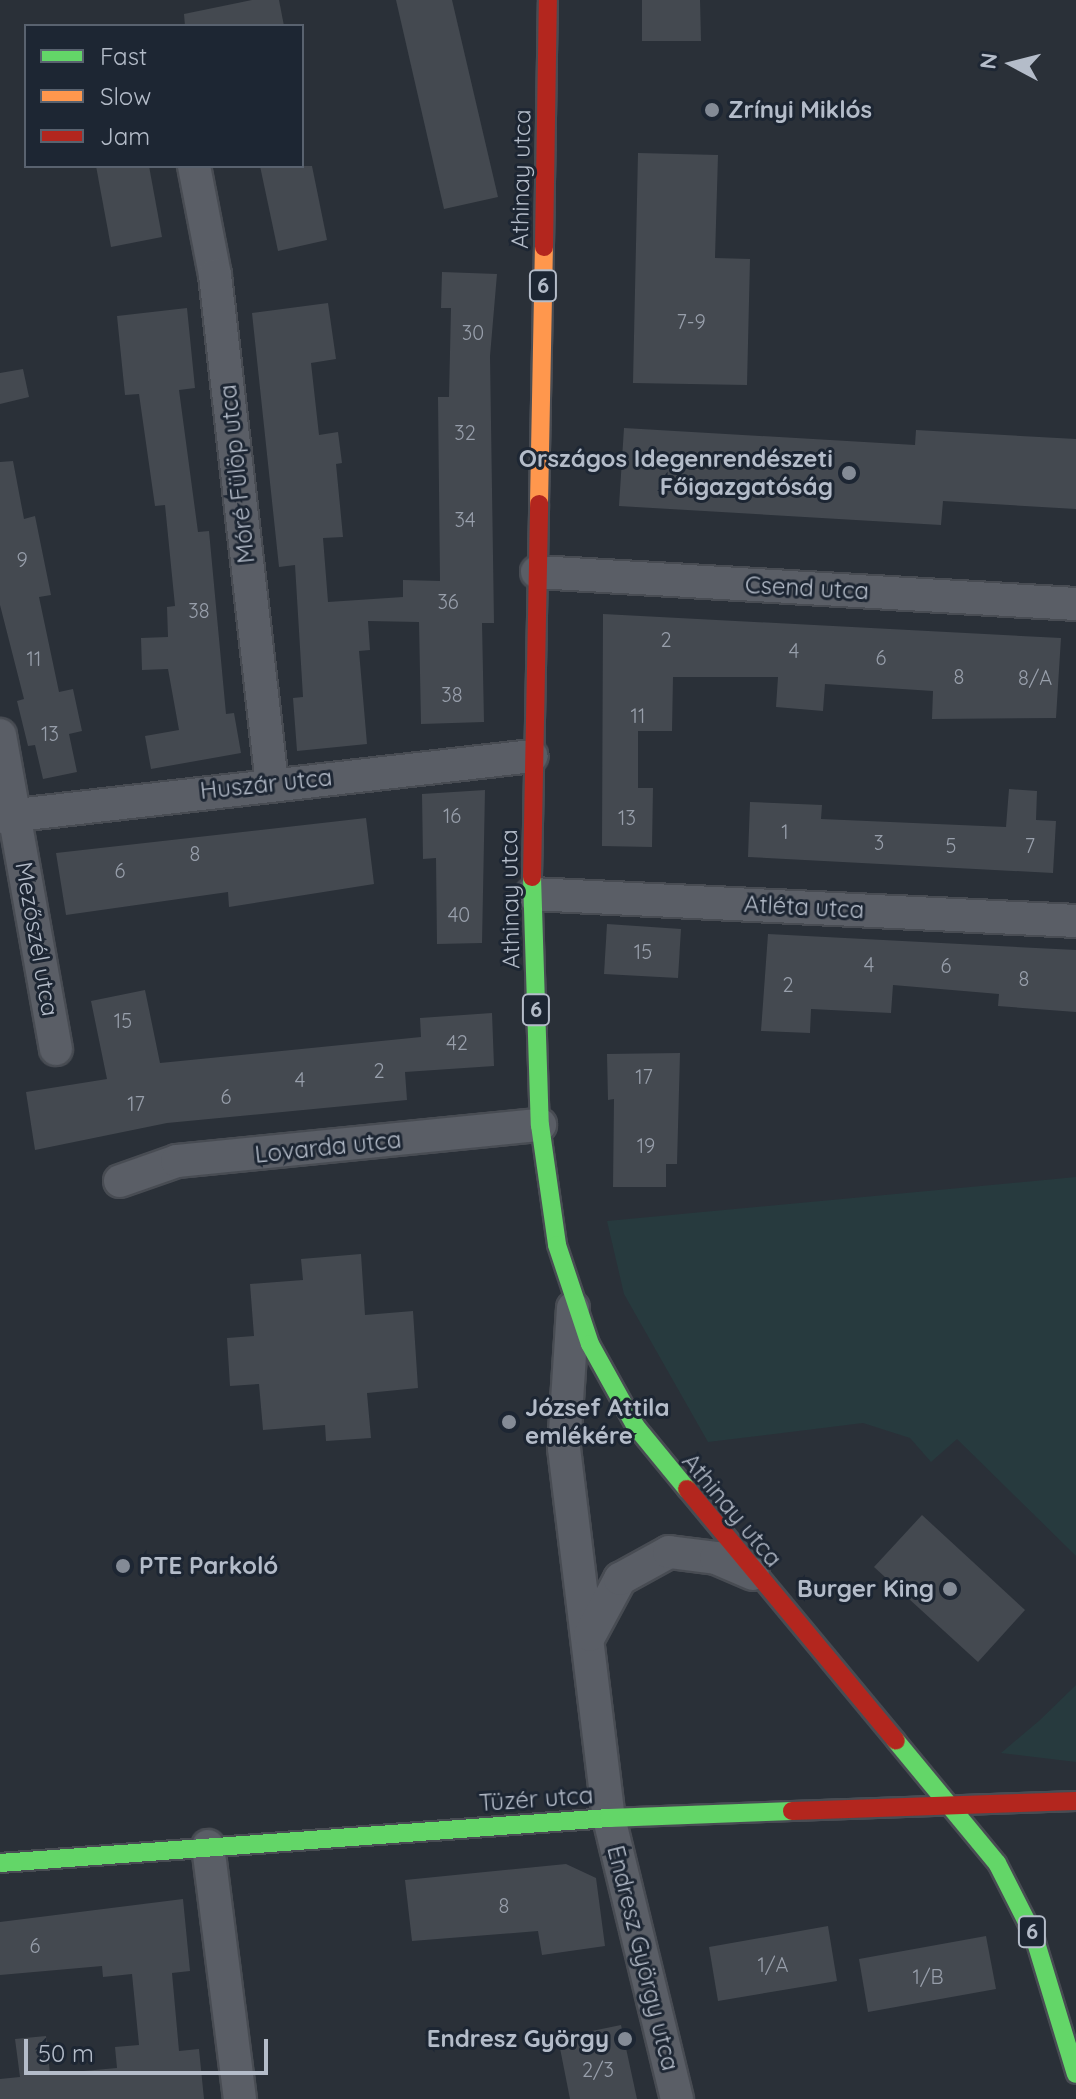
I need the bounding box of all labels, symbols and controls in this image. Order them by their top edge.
legend [24,24,304,168]
north arrow [972,24,1052,104]
text: Fast [100,41,147,71]
text: N [973,51,1003,71]
text: Slow [100,81,151,111]
place label: Zrínyi Miklós [728,96,872,124]
marker: Zrínyi Miklós [703,101,721,119]
street label: Athinay utca [505,109,537,249]
text: Jam [100,121,150,151]
road number: 6 [527,268,559,304]
house number: 7-9 [676,309,706,333]
house number: 30 [462,320,484,344]
street label: Móré Fülöp utca [213,383,261,565]
house number: 32 [454,420,476,444]
place label: Országos Idegenrendészeti Főigazgatóság [519,445,833,501]
marker: Országos Idegenrendészeti Főigazgatóság [840,464,858,482]
house number: 34 [454,507,476,531]
house number: 9 [16,547,28,571]
street label: Csend utca [744,570,870,606]
house number: 36 [437,589,459,613]
house number: 38 [188,598,210,622]
house number: 2 [660,627,672,651]
house number: 4 [789,638,799,662]
house number: 6 [876,645,886,669]
house number: 11 [27,646,41,670]
house number: 8 [954,664,964,688]
house number: 8/A [1018,665,1052,689]
house number: 38 [441,682,463,706]
house number: 11 [631,703,645,727]
house number: 13 [41,721,59,745]
street label: Huszár utca [199,763,333,805]
house number: 16 [443,803,461,827]
house number: 13 [618,805,636,829]
house number: 1 [781,819,789,843]
street label: Athinay utca [494,829,526,969]
house number: 3 [874,830,884,854]
house number: 5 [946,833,956,857]
house number: 7 [1025,833,1035,857]
house number: 8 [190,841,200,865]
house number: 6 [115,858,125,882]
street label: Mezőszél utca [9,860,65,1018]
street label: Atléta utca [743,889,865,925]
house number: 40 [448,902,470,926]
house number: 15 [634,939,652,963]
house number: 4 [864,952,874,976]
house number: 6 [941,953,951,977]
house number: 8 [1019,966,1029,990]
house number: 2 [782,972,794,996]
road number: 6 [520,992,552,1028]
house number: 15 [114,1008,132,1032]
house number: 42 [446,1030,468,1054]
house number: 2 [373,1058,385,1082]
house number: 17 [635,1064,653,1088]
house number: 4 [295,1067,305,1091]
house number: 6 [221,1084,231,1108]
house number: 17 [127,1091,145,1115]
street label: Lovarda utca [253,1125,403,1169]
house number: 19 [637,1133,655,1157]
place label: József Attila emlékére [525,1394,670,1450]
marker: József Attila emlékére [500,1413,518,1431]
street label: Athinay utca [676,1447,788,1573]
place label: PTE Parkoló [139,1552,278,1580]
marker: PTE Parkoló [114,1557,132,1575]
place label: Burger King [797,1575,934,1603]
marker: Burger King [941,1580,959,1598]
street label: Tüzér utca [478,1781,594,1817]
street label: Endresz György utca [601,1842,685,2074]
house number: 8 [499,1893,509,1917]
road number: 6 [1016,1914,1048,1950]
house number: 6 [30,1933,40,1957]
house number: 1/A [758,1952,788,1976]
house number: 1/B [913,1964,943,1988]
scale bar [28,2023,272,2073]
place label: Endresz György [427,2025,609,2053]
marker: Endresz György [616,2030,634,2048]
text: 50 m [38,2038,94,2068]
house number: 2/3 [582,2057,614,2081]

